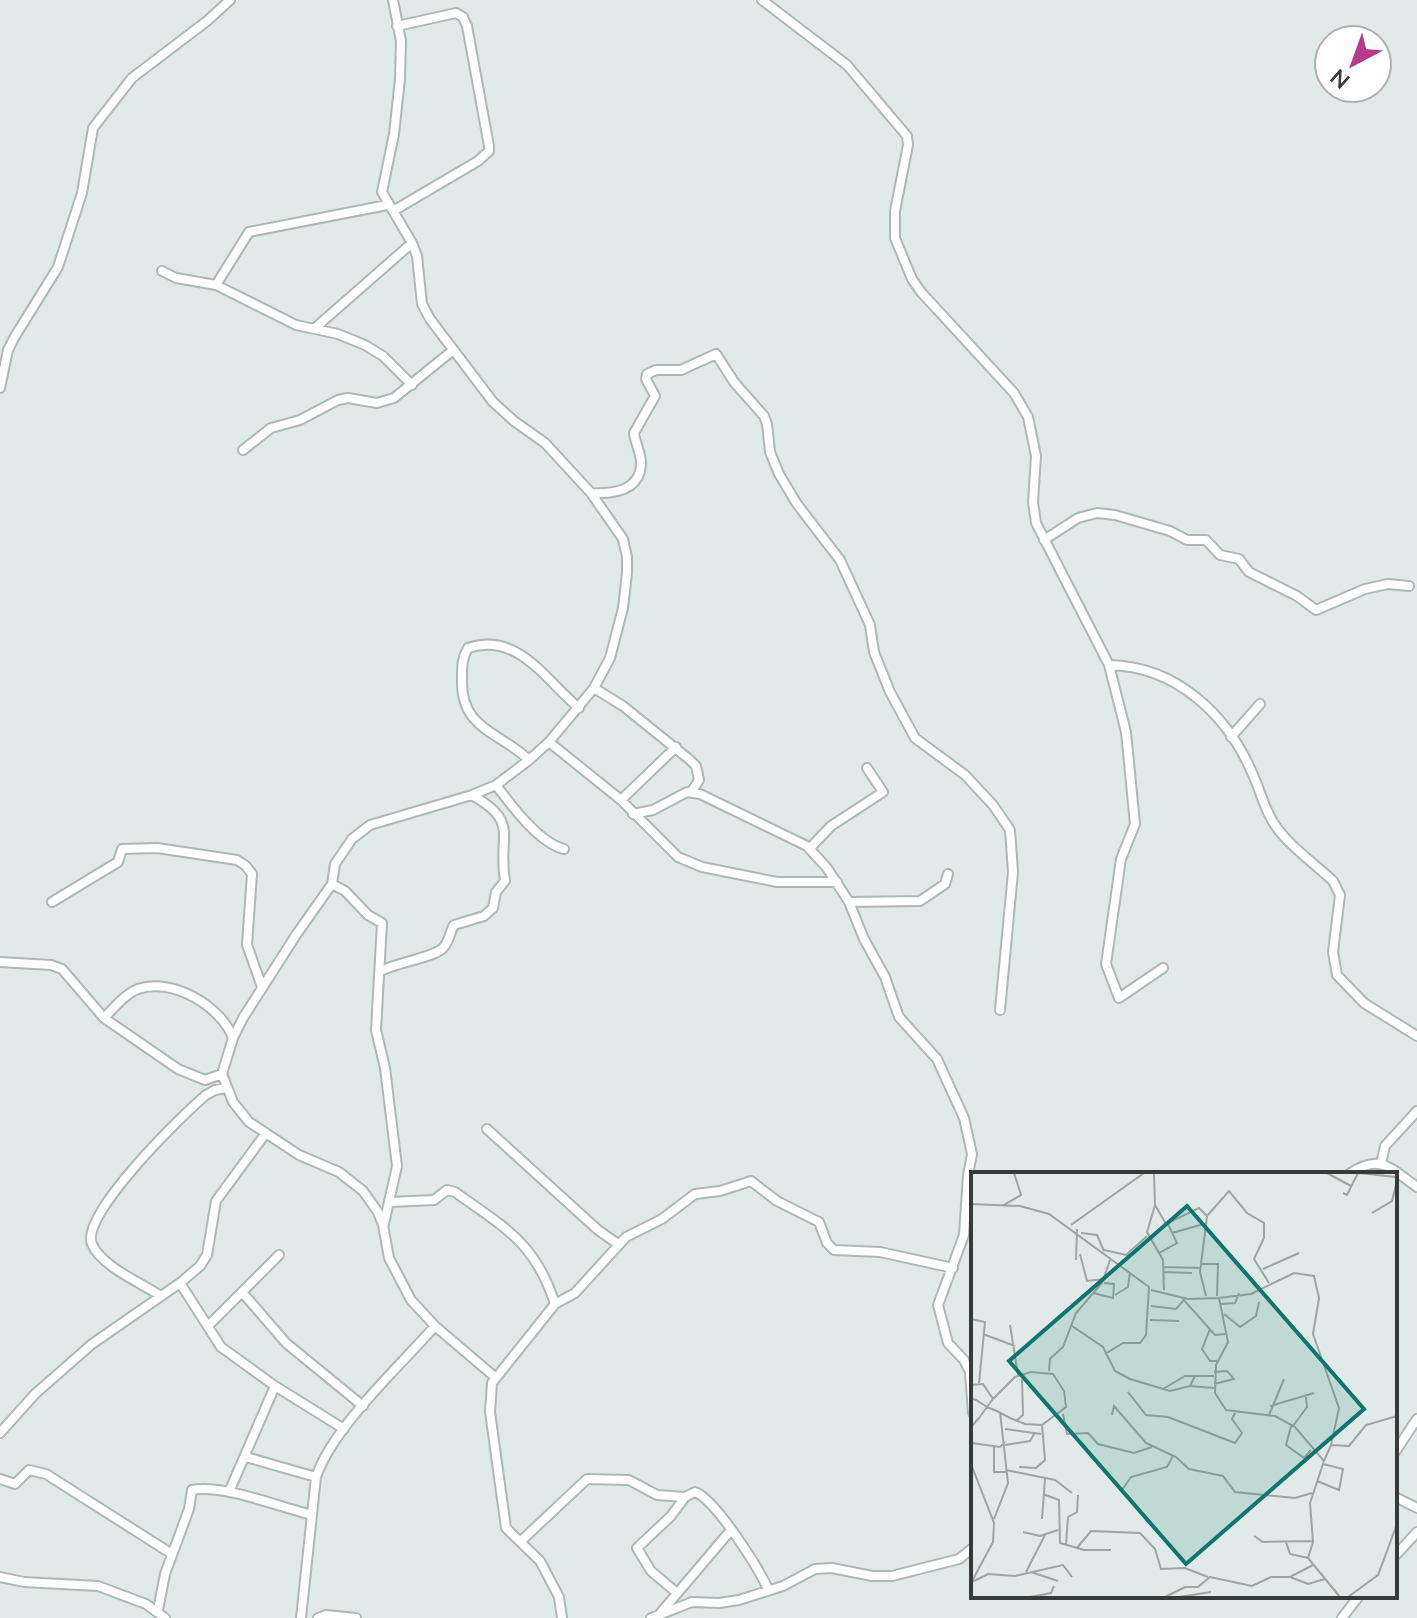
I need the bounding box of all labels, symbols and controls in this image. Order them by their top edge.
north arrow [1313,24,1393,104]
text: N [1324,62,1357,95]
inset map [971,1172,1397,1598]

